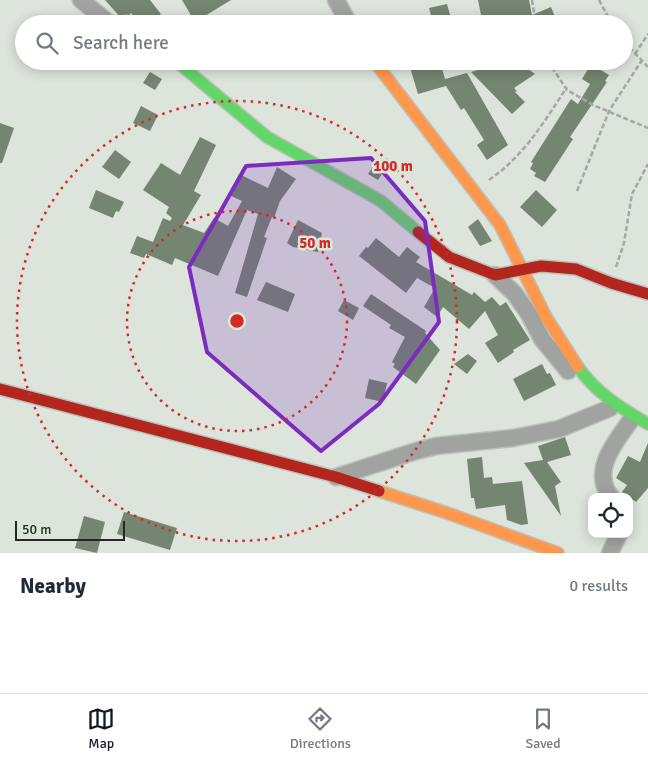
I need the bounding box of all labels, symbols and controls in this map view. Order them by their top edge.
search box [15,15,633,70]
icon: search [33,29,61,57]
text: Search here [73,31,169,55]
text: 100 m [373,157,413,175]
text: 50 m [299,234,331,252]
centre of rings [228,312,246,330]
map controls [588,493,633,538]
button: locate [588,493,633,538]
scale bar [15,518,125,541]
text: 50 m [22,521,51,538]
text: Nearby [20,573,86,599]
text: 0 results [569,576,628,596]
tab: Map [87,705,115,752]
tab: Directions [290,705,351,752]
tab: Saved [525,705,561,752]

